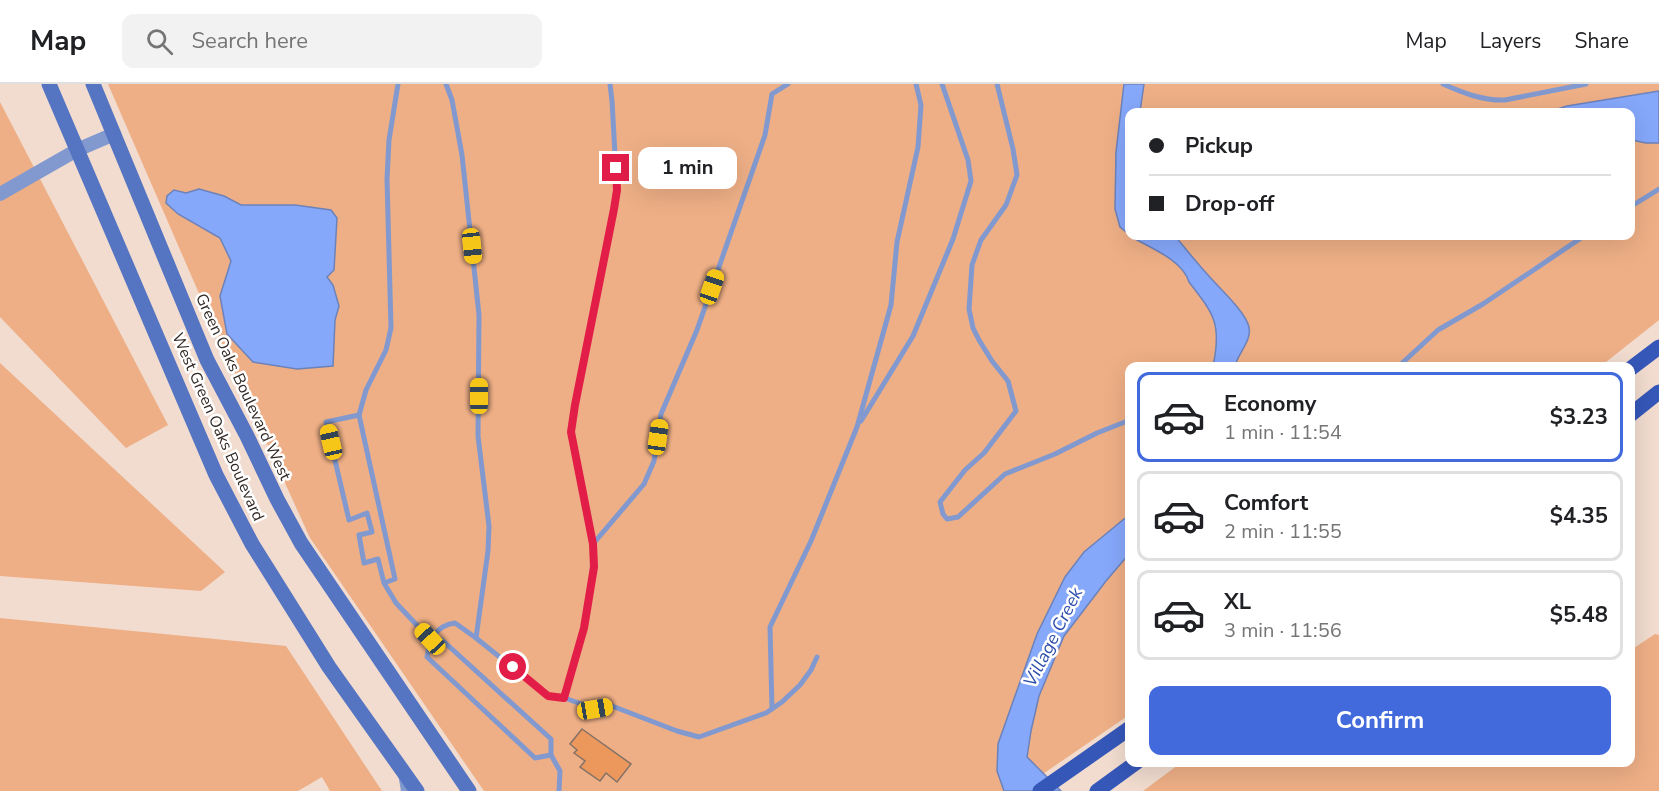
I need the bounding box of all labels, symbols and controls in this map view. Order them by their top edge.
search box [122,14,542,68]
text: Map [30,22,86,60]
icon: search [143,25,176,58]
text: Search here [191,26,308,56]
text: Map [1405,27,1447,55]
text: Layers [1480,27,1541,55]
text: Share [1574,27,1629,55]
text: Pickup [1185,131,1253,161]
callout: 1 min [637,147,736,189]
route end [602,154,629,181]
text: 1 min [662,154,713,181]
text: Drop-off [1185,189,1274,219]
car [461,227,483,265]
car [698,267,726,307]
street label: Green Oaks Boulevard West [190,290,296,484]
street label: West Green Oaks Boulevard [167,329,269,525]
car [470,378,488,414]
text: Economy [1224,389,1316,419]
icon: car [1152,390,1206,444]
text: $3.23 [1550,402,1608,432]
car [647,418,669,456]
text: 1 min · 11:54 [1224,419,1342,446]
car [318,422,344,462]
text: Comfort [1224,488,1308,518]
icon: car [1152,489,1206,543]
text: $4.35 [1550,501,1608,531]
text: 2 min · 11:55 [1224,518,1342,545]
water label: Village Creek [1018,582,1089,691]
text: XL [1224,587,1251,617]
icon: car [1152,588,1206,642]
text: $5.48 [1550,600,1608,630]
text: 3 min · 11:56 [1224,617,1342,644]
car [411,620,449,658]
route start [499,653,526,680]
button: Confirm [1149,686,1611,755]
car [576,697,614,721]

